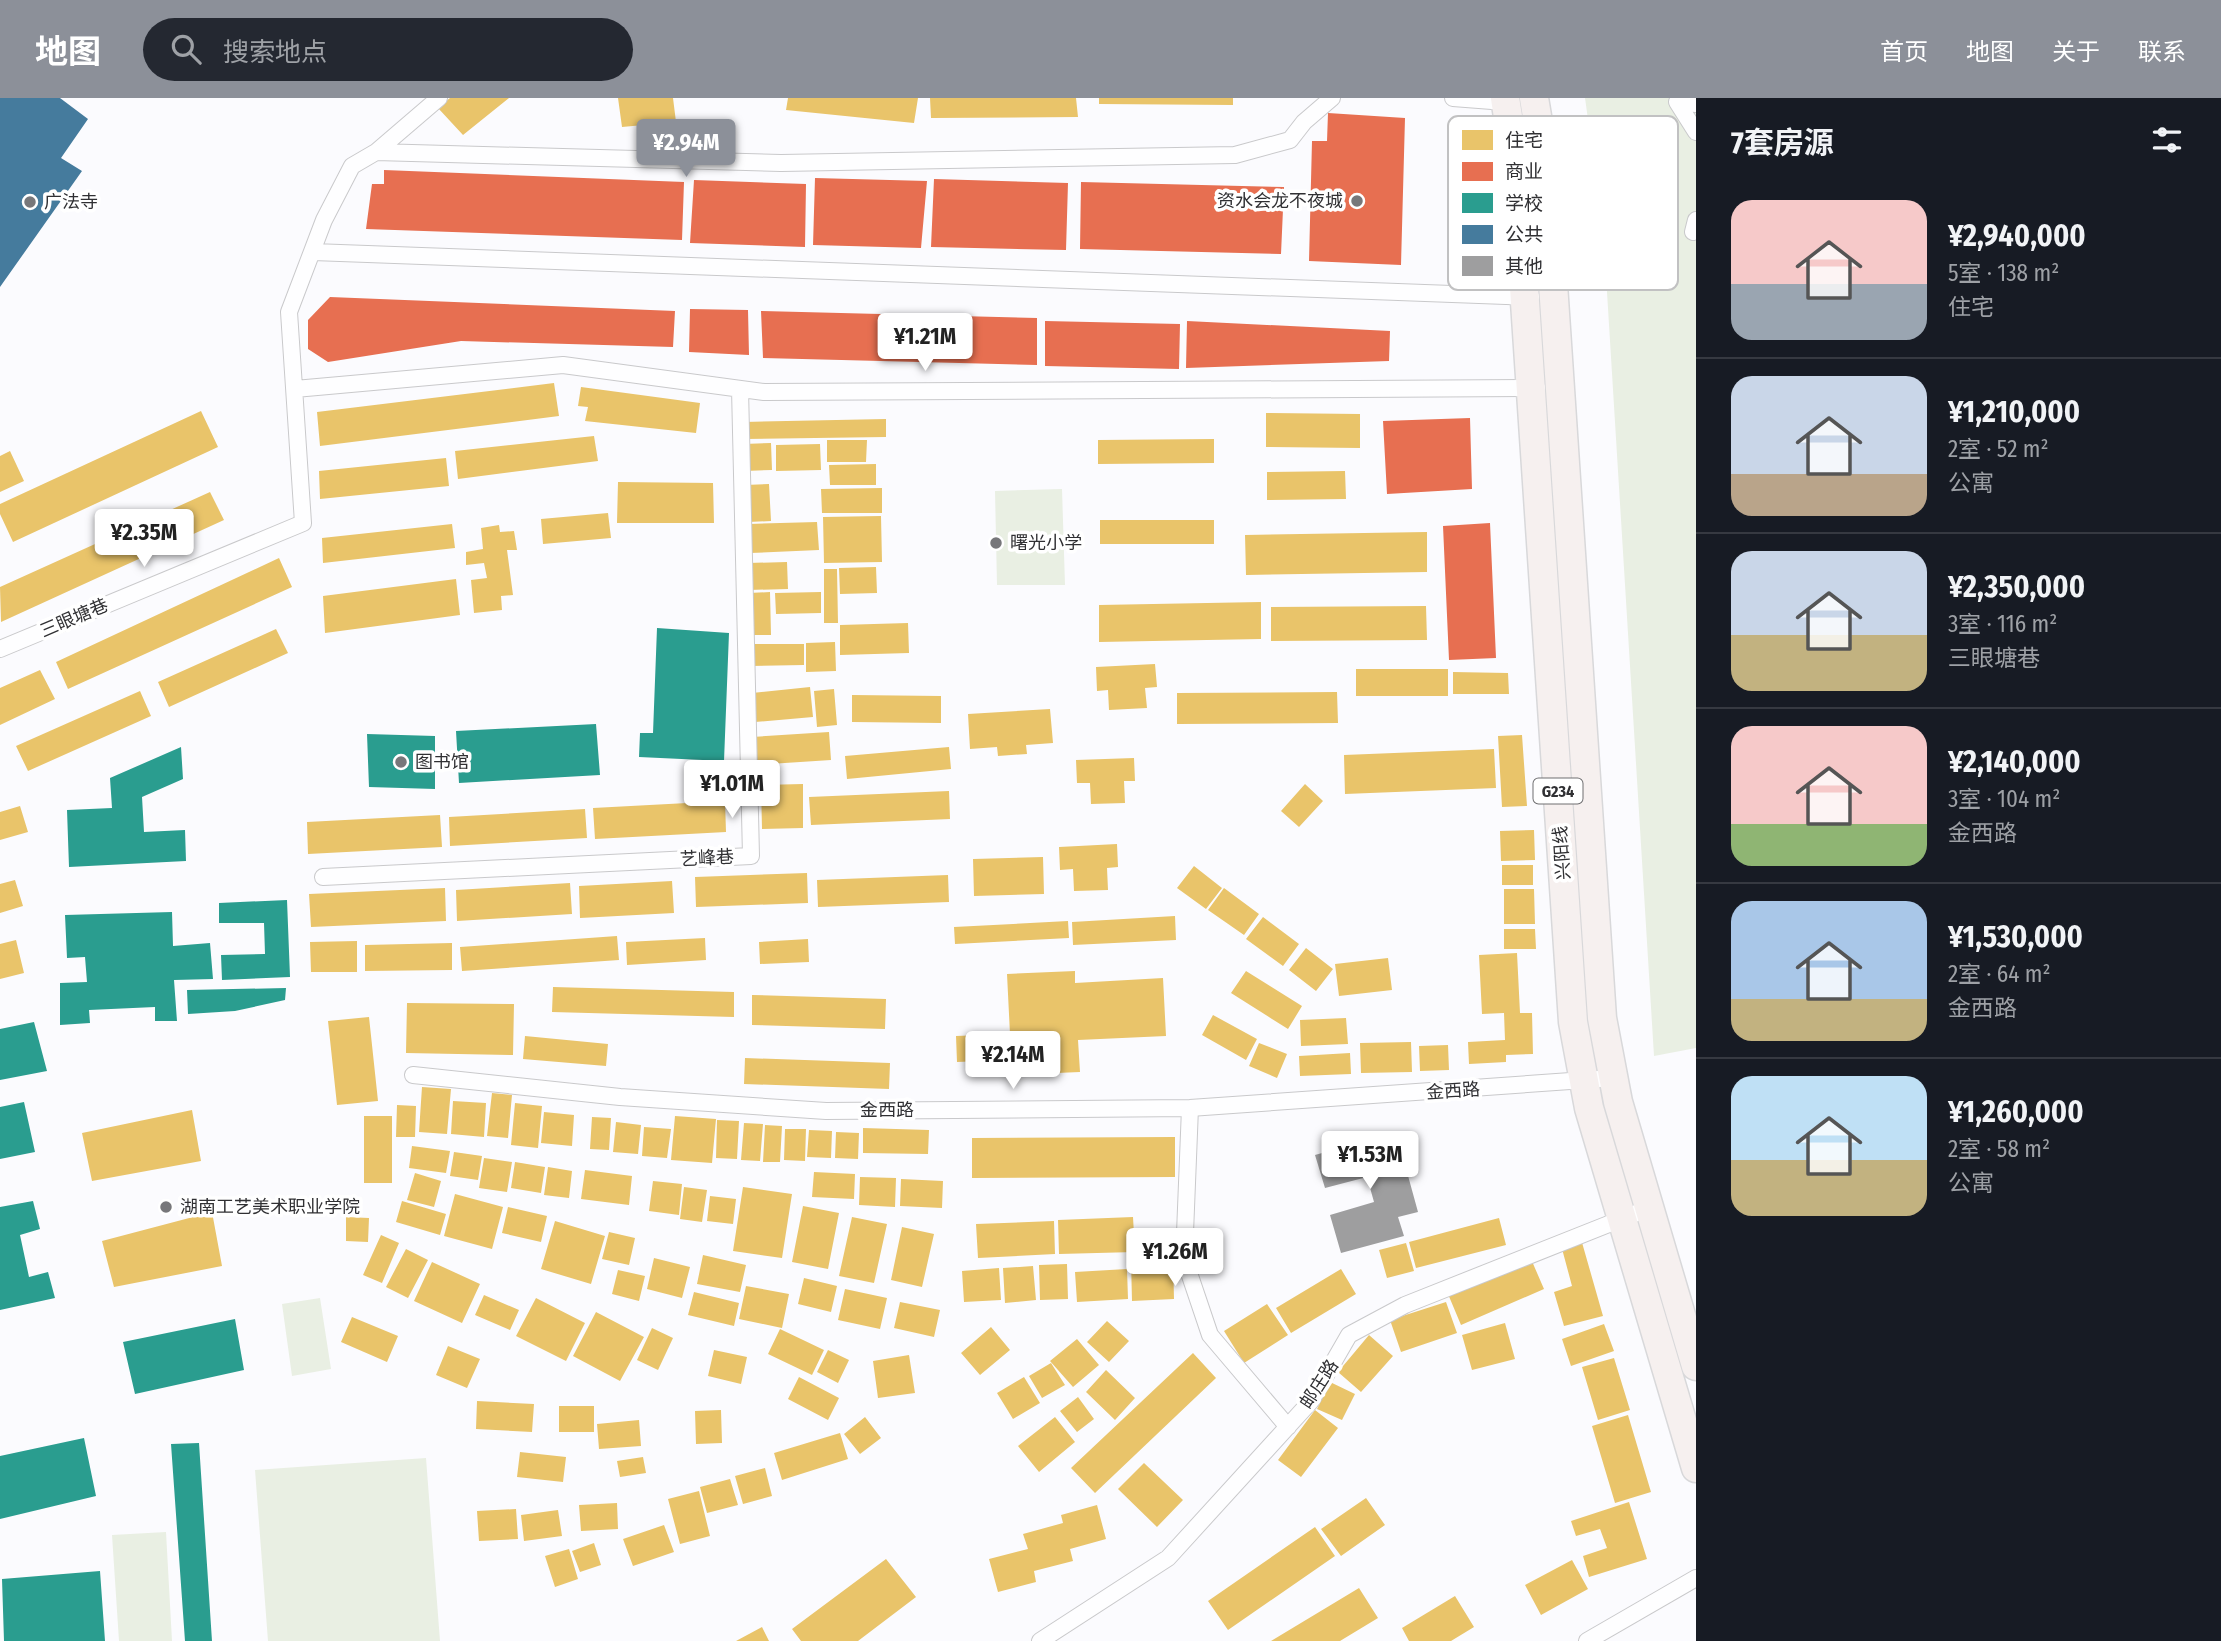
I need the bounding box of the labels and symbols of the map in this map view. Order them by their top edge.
legend [1448,116,1678,290]
pin: ¥2.94M [629,120,743,179]
text: 住宅 [1505,129,1543,152]
text: 商业 [1505,160,1543,183]
place label: 资水会龙不夜城 [1217,190,1343,212]
place label: 广法寺 [44,191,98,213]
text: 学校 [1505,192,1543,215]
marker: 资水会龙不夜城 [1349,193,1365,209]
marker: 广法寺 [22,194,38,210]
text: 公共 [1505,223,1543,246]
text: 其他 [1505,255,1543,278]
pin: ¥1.21M [868,314,982,373]
pin: ¥2.35M [87,510,201,569]
place label: 曙光小学 [1010,532,1082,554]
marker: 曙光小学 [988,535,1004,551]
street label: 三眼塘巷 [37,594,111,642]
place label: 图书馆 [415,751,469,773]
marker: 图书馆 [393,754,409,770]
pin: ¥1.01M [675,760,789,820]
road number: G234 [1534,778,1582,804]
street label: 兴阳线 [1549,825,1575,881]
street label: 艺峰巷 [679,846,735,870]
pin: ¥2.14M [956,1032,1070,1091]
street label: 金西路 [1425,1078,1481,1104]
street label: 金西路 [860,1099,914,1121]
pin: ¥1.53M [1313,1132,1427,1191]
place label: 湖南工艺美术职业学院 [180,1196,360,1218]
marker: 湖南工艺美术职业学院 [158,1199,174,1215]
pin: ¥1.26M [1118,1228,1232,1288]
street label: 邮庄路 [1295,1355,1343,1413]

